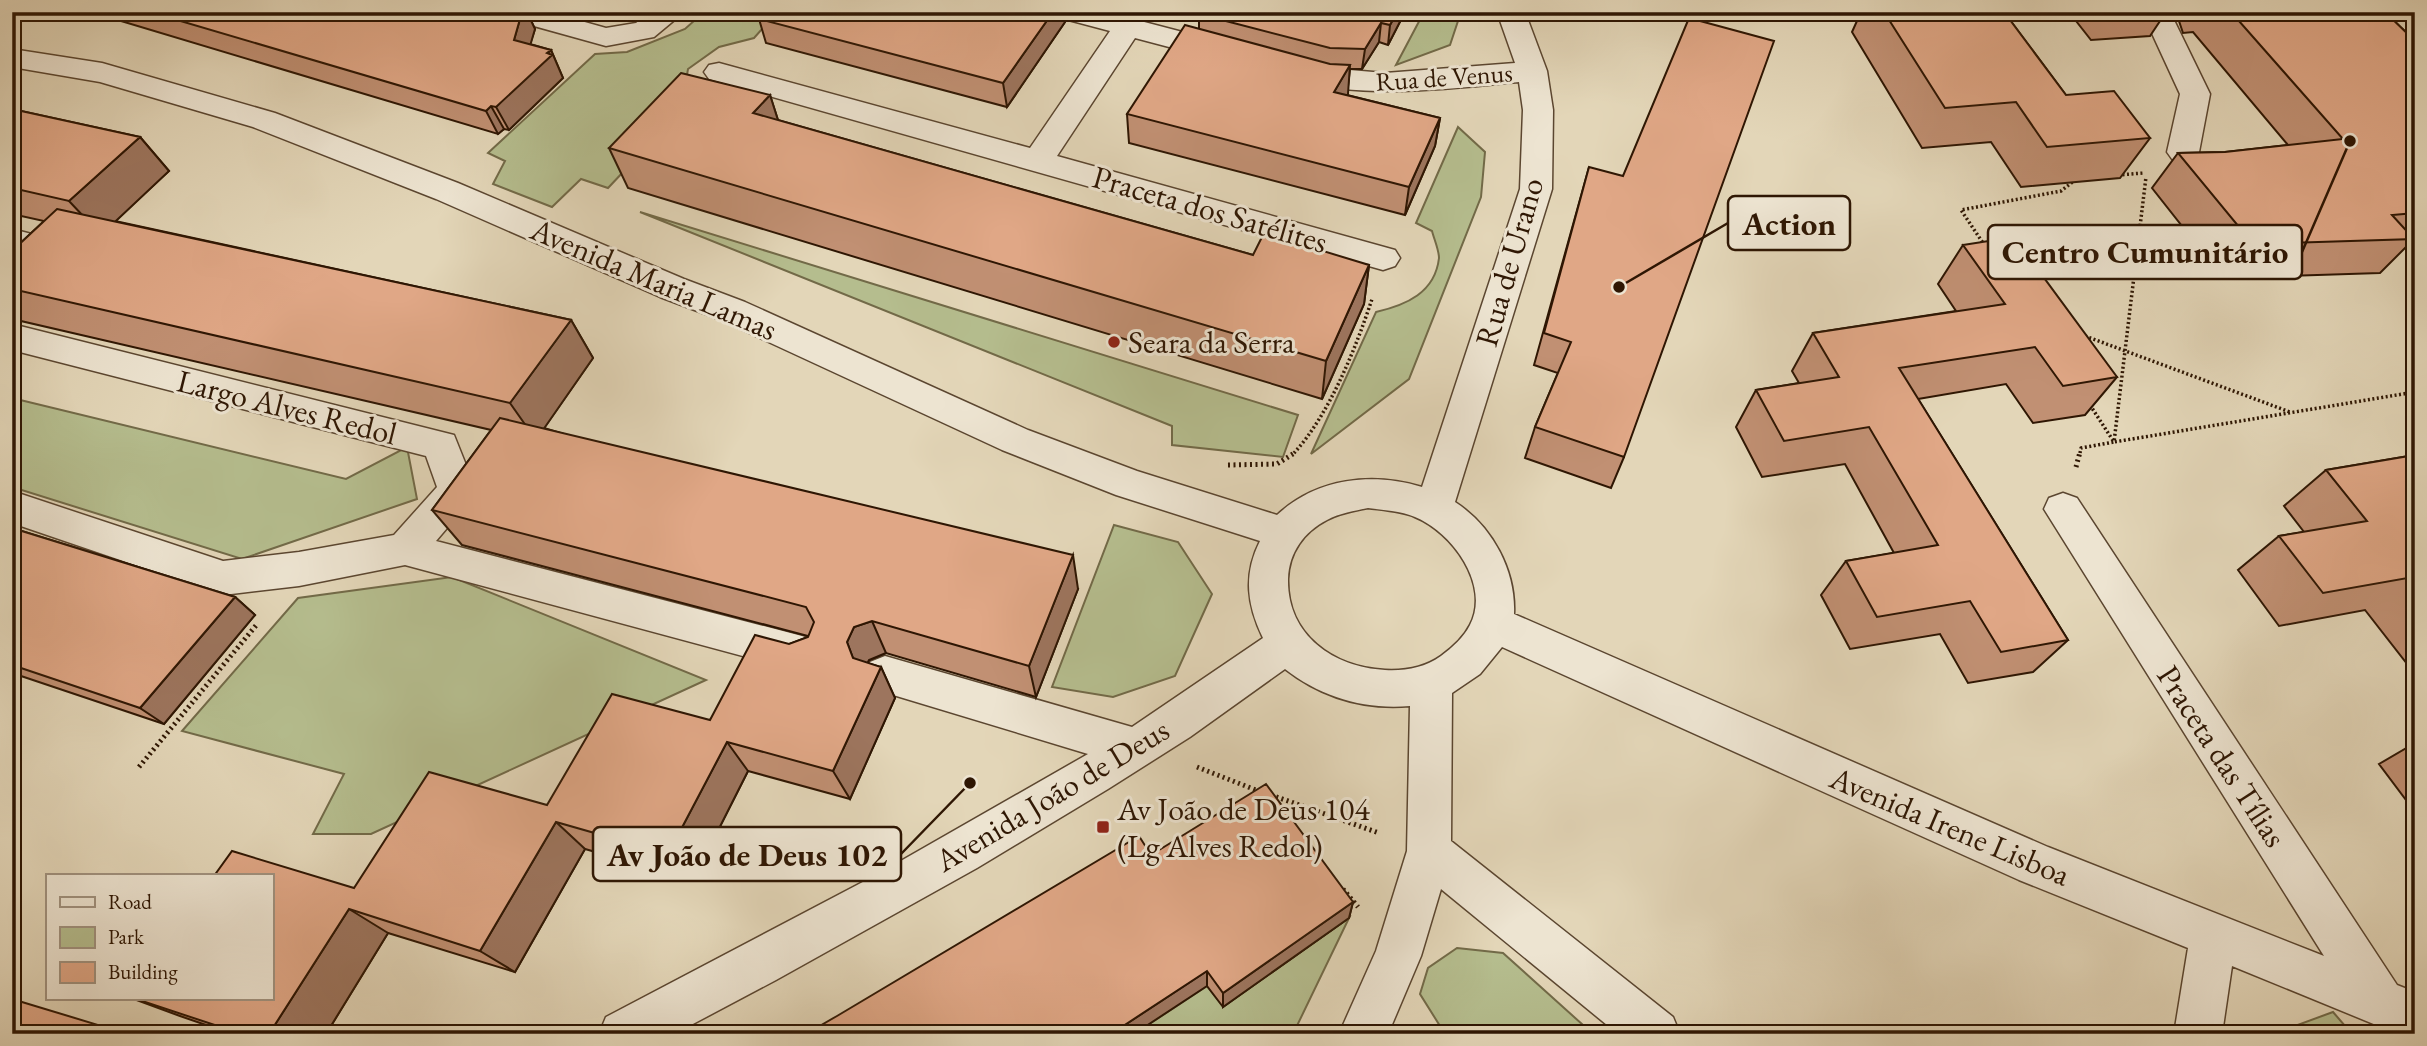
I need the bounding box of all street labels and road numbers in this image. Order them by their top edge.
street label: Rua de Venus [1374,55,1514,99]
street label: Praceta dos Satélites [1088,155,1332,263]
street label: Rua de Urano [1465,173,1553,351]
street label: Avenida Maria Lamas [523,208,784,350]
street label: Largo Alves Redol [173,359,401,455]
street label: Praceta das Tílias [2148,657,2296,855]
street label: Avenida João de Deus [926,709,1177,882]
street label: Avenida Irene Lisboa [1823,756,2077,896]

